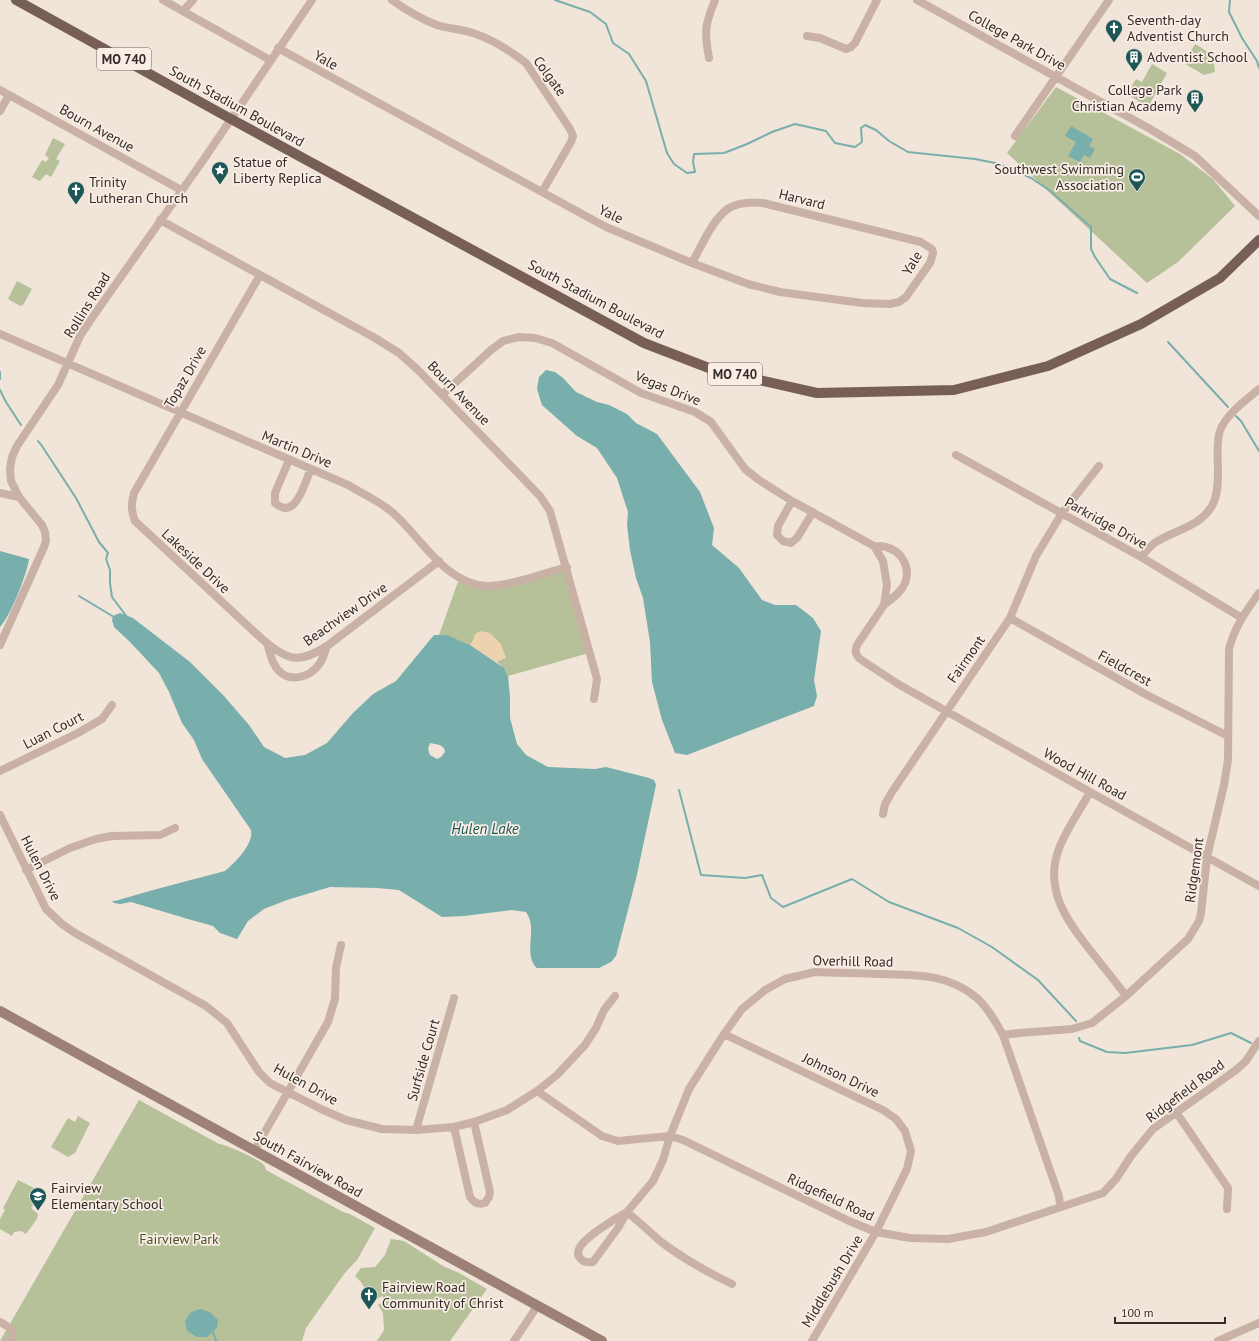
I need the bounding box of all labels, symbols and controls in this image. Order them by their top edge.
street label: College Park Drive [965,6,1069,74]
place label: Seventh-day Adventist Church [1127,11,1229,45]
church icon: Seventh-day Adventist Church [1104,18,1124,43]
street label: Yale [311,46,341,74]
building icon: Adventist School [1124,47,1144,72]
road number: MO 740 [97,48,151,70]
place label: Adventist School [1147,48,1247,66]
street label: Colgate [529,52,571,100]
street label: South Stadium Boulevard [166,61,308,151]
place label: College Park Christian Academy [1072,81,1182,115]
building icon: College Park Christian Academy [1185,88,1205,113]
street label: Bourn Avenue [56,100,138,156]
place label: Statue of Liberty Replica [233,153,322,187]
place icon: Statue of Liberty Replica [210,160,230,185]
place label: Southwest Swimming Association [994,160,1124,194]
sports icon: Southwest Swimming Association [1127,167,1147,192]
place label: Trinity Lutheran Church [89,173,188,207]
church icon: Trinity Lutheran Church [66,180,86,205]
street label: Harvard [777,185,827,213]
street label: Yale [596,200,626,228]
street label: Yale [898,248,926,278]
street label: South Stadium Boulevard [525,255,667,343]
street label: Rollins Road [60,269,114,341]
street label: Topaz Drive [160,343,210,411]
street label: Bourn Avenue [424,357,494,429]
road number: MO 740 [708,363,762,385]
street label: Vegas Drive [631,366,704,409]
street label: Martin Drive [259,426,335,472]
street label: Parkridge Drive [1062,493,1150,553]
street label: Lakeside Drive [158,525,234,597]
street label: Beachview Drive [299,578,391,650]
street label: Fairmont [943,632,989,686]
street label: Fieldcrest [1095,646,1155,690]
street label: Luan Court [20,707,86,753]
street label: Wood Hill Road [1040,744,1130,804]
water label: Hulen Lake [451,819,519,838]
street label: Hulen Drive [17,832,65,904]
street label: Ridgemont [1181,836,1208,904]
street label: Overhill Road [812,951,894,971]
street label: Surfside Court [403,1017,443,1103]
street label: Johnson Drive [799,1048,882,1101]
street label: Ridgefield Road [1142,1056,1228,1126]
street label: Hulen Drive [271,1059,341,1109]
street label: South Fairview Road [250,1127,366,1201]
street label: Ridgefield Road [785,1169,877,1225]
place label: Fairview Elementary School [51,1179,163,1213]
school or university icon: Fairview Elementary School [28,1186,48,1211]
park label: Fairview Park [139,1230,219,1248]
street label: Middlebush Drive [797,1231,867,1331]
place label: Fairview Road Community of Christ [382,1278,504,1312]
church icon: Fairview Road Community of Christ [359,1285,379,1310]
scale bar [1115,1299,1225,1325]
text: 100 m [1121,1305,1154,1320]

